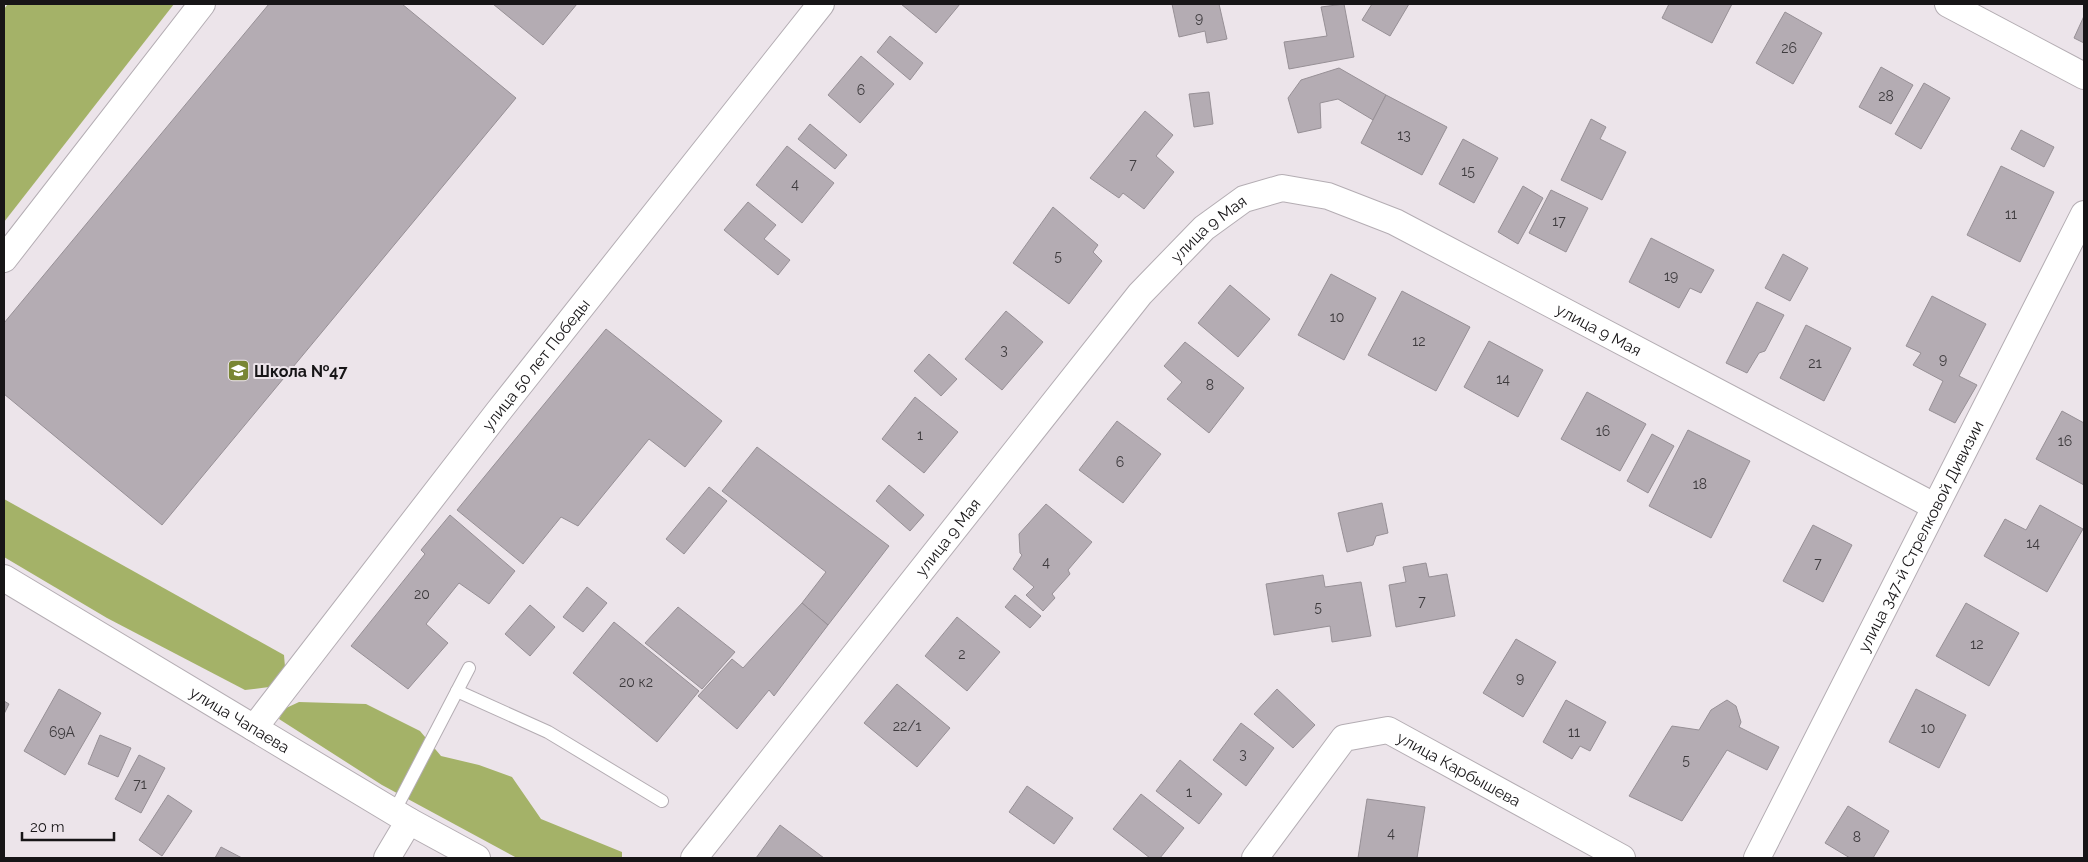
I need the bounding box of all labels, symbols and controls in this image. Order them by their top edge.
house number: 9 [1195,10,1203,26]
house number: 26 [1781,40,1797,56]
house number: 6 [857,82,865,98]
house number: 28 [1878,88,1894,104]
house number: 13 [1397,127,1411,143]
house number: 7 [1129,156,1137,172]
house number: 15 [1461,163,1475,179]
house number: 4 [791,176,799,192]
street label: улица 9 Мая [1167,191,1250,266]
house number: 11 [2005,206,2017,222]
house number: 17 [1552,213,1566,229]
house number: 5 [1054,248,1062,264]
house number: 19 [1664,268,1678,284]
street label: улица 50 лет Победы [478,295,594,434]
street label: улица 9 Мая [1553,299,1645,360]
house number: 10 [1330,309,1344,325]
house number: 12 [1412,333,1426,349]
house number: 3 [1000,342,1008,358]
house number: 9 [1939,351,1947,367]
house number: 21 [1808,355,1822,371]
school or university icon: Школа №47 [226,359,250,383]
place label: Школа №47 [254,362,347,381]
house number: 14 [1496,371,1510,387]
house number: 8 [1206,377,1214,393]
street label: улица 347-й Стрелковой Дивизии [1854,417,1987,655]
house number: 16 [1596,423,1610,439]
house number: 1 [917,427,923,443]
house number: 16 [2058,433,2072,449]
house number: 6 [1116,454,1124,470]
house number: 18 [1693,476,1707,492]
street label: улица 9 Мая [911,494,984,580]
house number: 14 [2026,535,2040,551]
house number: 4 [1042,554,1050,570]
house number: 7 [1814,555,1822,571]
house number: 20 [414,586,430,602]
house number: 7 [1418,593,1426,609]
house number: 5 [1314,599,1322,615]
house number: 12 [1970,636,1984,652]
house number: 2 [958,646,966,662]
house number: 9 [1516,670,1524,686]
house number: 20 к2 [619,674,653,690]
street label: улица Чапаева [186,682,293,757]
house number: 22/1 [893,718,921,734]
house number: 10 [1921,720,1935,736]
house number: 69А [49,724,76,740]
house number: 11 [1568,724,1580,740]
street label: улица Карбышева [1394,727,1524,810]
house number: 3 [1239,746,1247,762]
house number: 5 [1682,752,1690,768]
house number: 71 [133,776,147,792]
house number: 1 [1186,784,1192,800]
scale bar [22,810,115,842]
text: 20 m [30,818,65,836]
house number: 4 [1387,825,1395,841]
house number: 8 [1853,829,1861,845]

